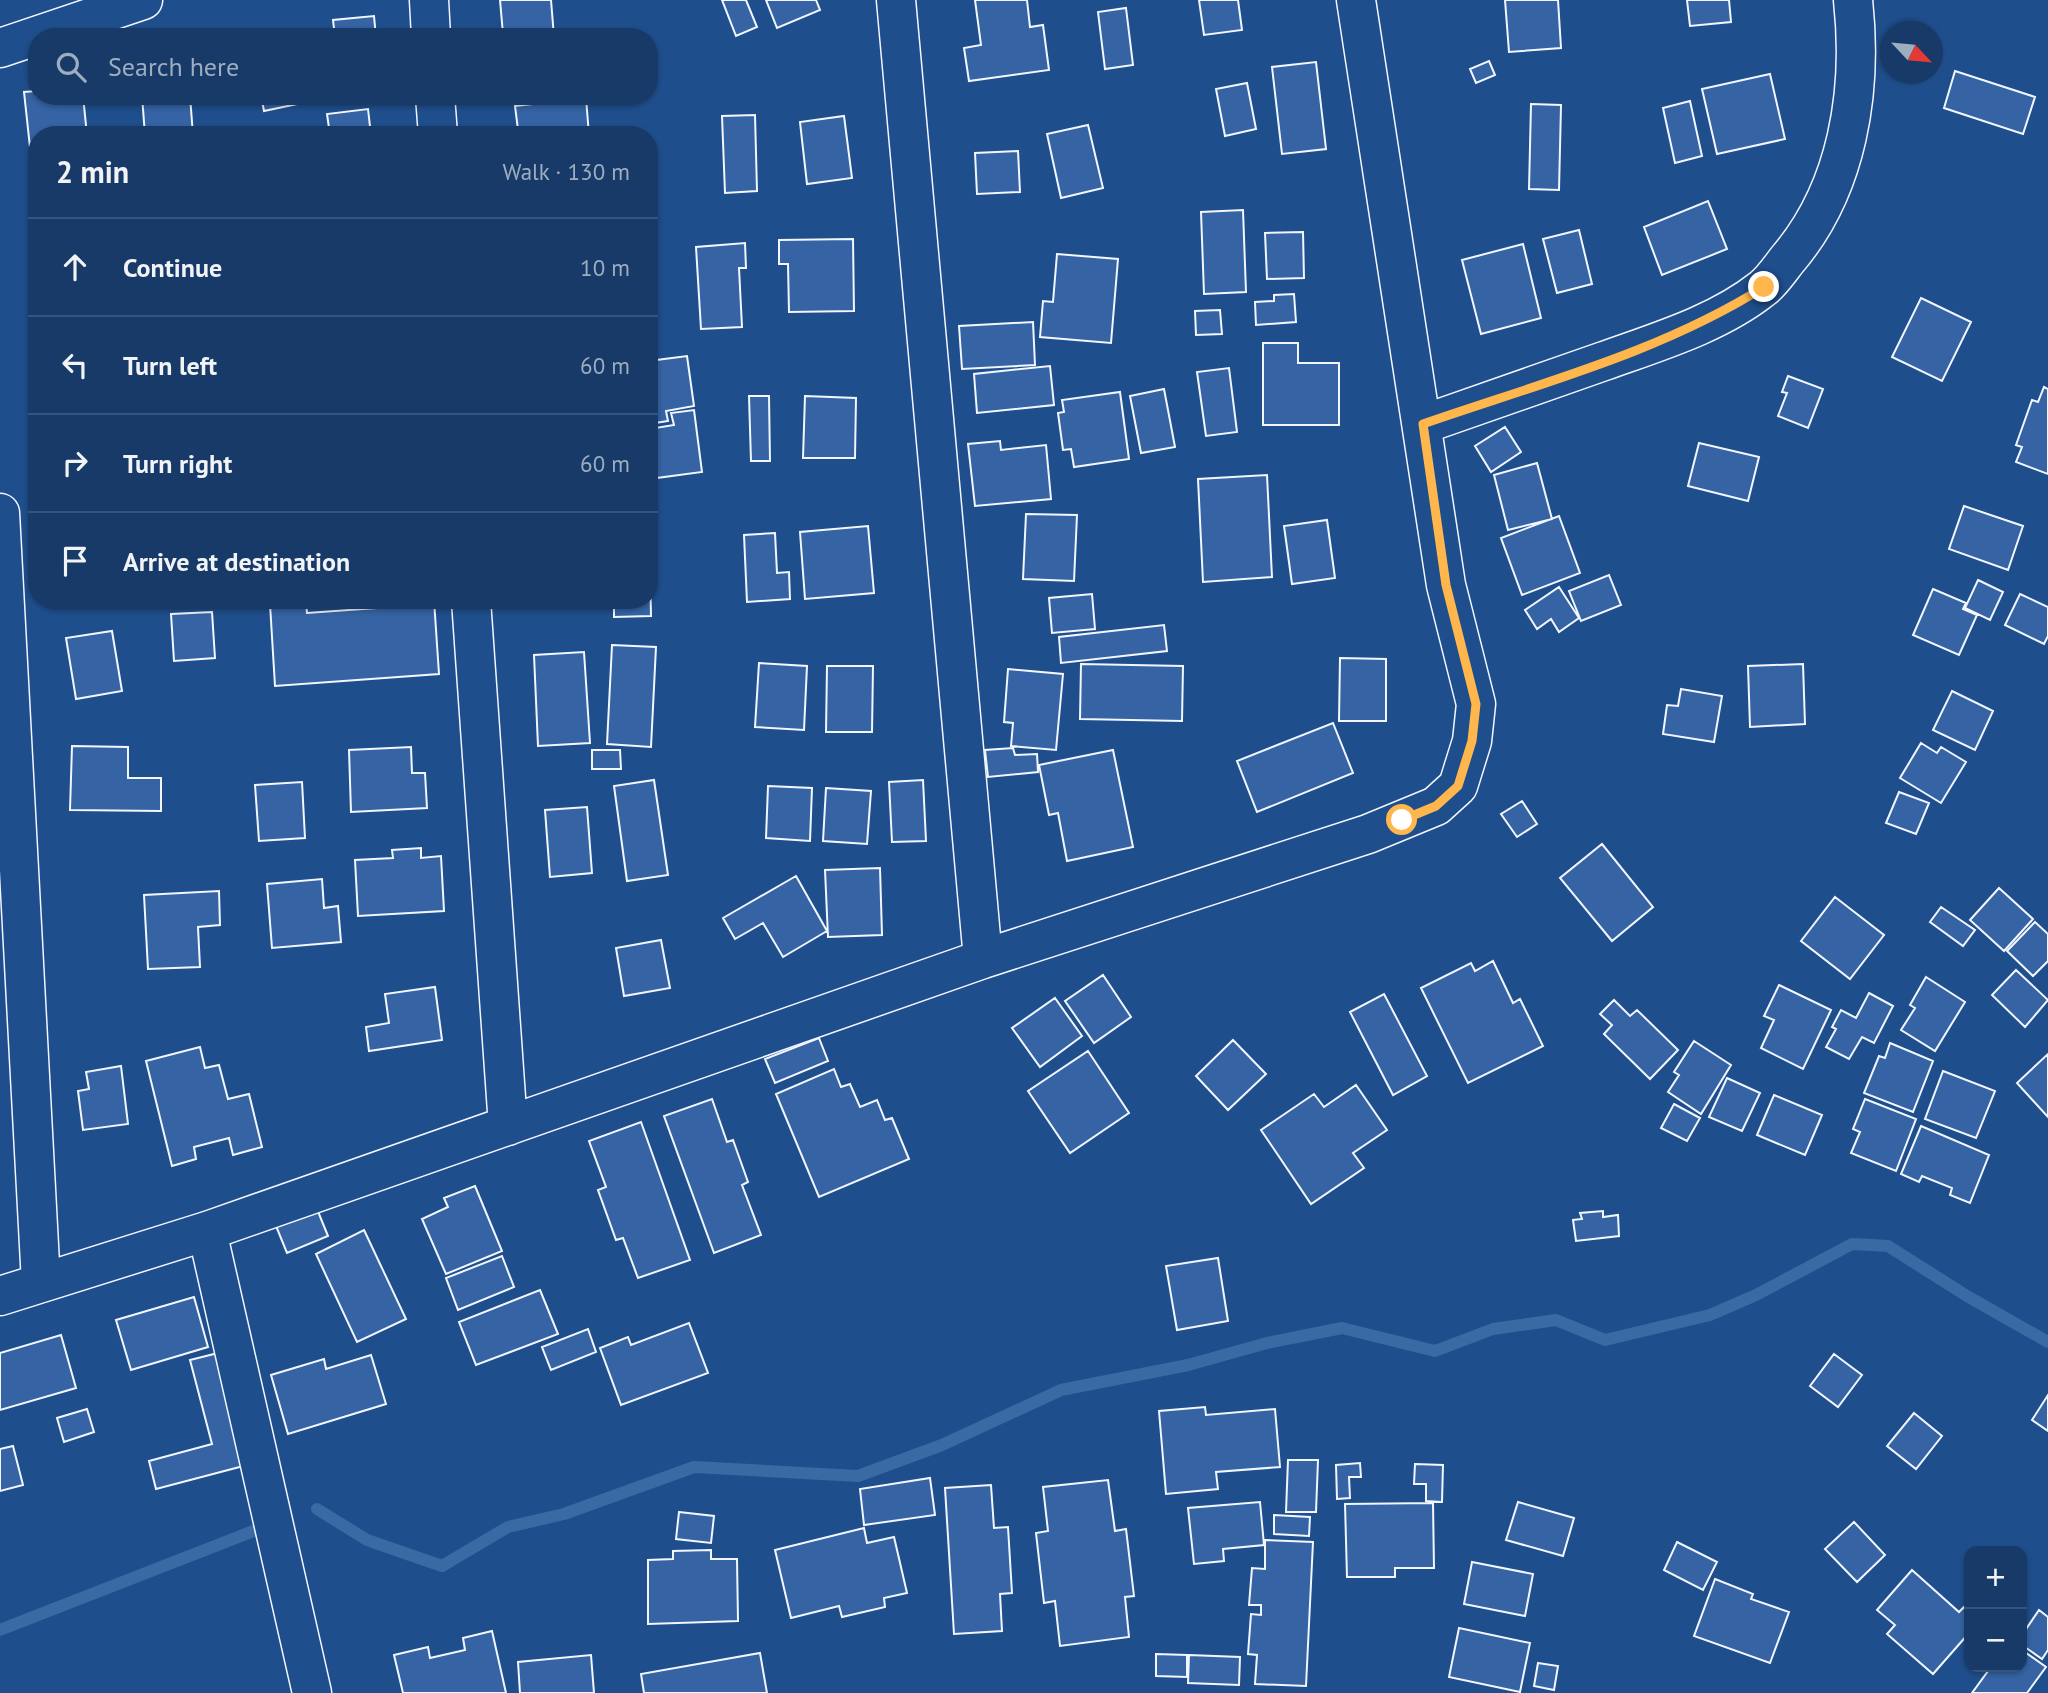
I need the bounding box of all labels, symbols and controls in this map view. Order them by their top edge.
north arrow [1880,21,1943,84]
search box [28,28,658,105]
icon: search [52,48,90,86]
text: Search here [108,50,239,83]
text: 2 min [56,152,129,191]
text: Walk · 130 m [503,157,630,186]
icon: ahead [56,248,94,286]
text: Continue [123,251,222,284]
text: 10 m [580,253,630,282]
route end [1748,271,1779,302]
icon: left [56,346,94,384]
text: Turn left [123,349,217,382]
text: 60 m [580,351,630,380]
icon: right [56,444,94,482]
text: Turn right [123,447,232,480]
text: 60 m [580,449,630,478]
icon: arrive [56,542,94,580]
text: Arrive at destination [123,545,350,578]
route start [1386,804,1417,835]
map controls [1964,1546,2027,1672]
button: + [1964,1546,2027,1609]
button: − [1964,1609,2027,1672]

